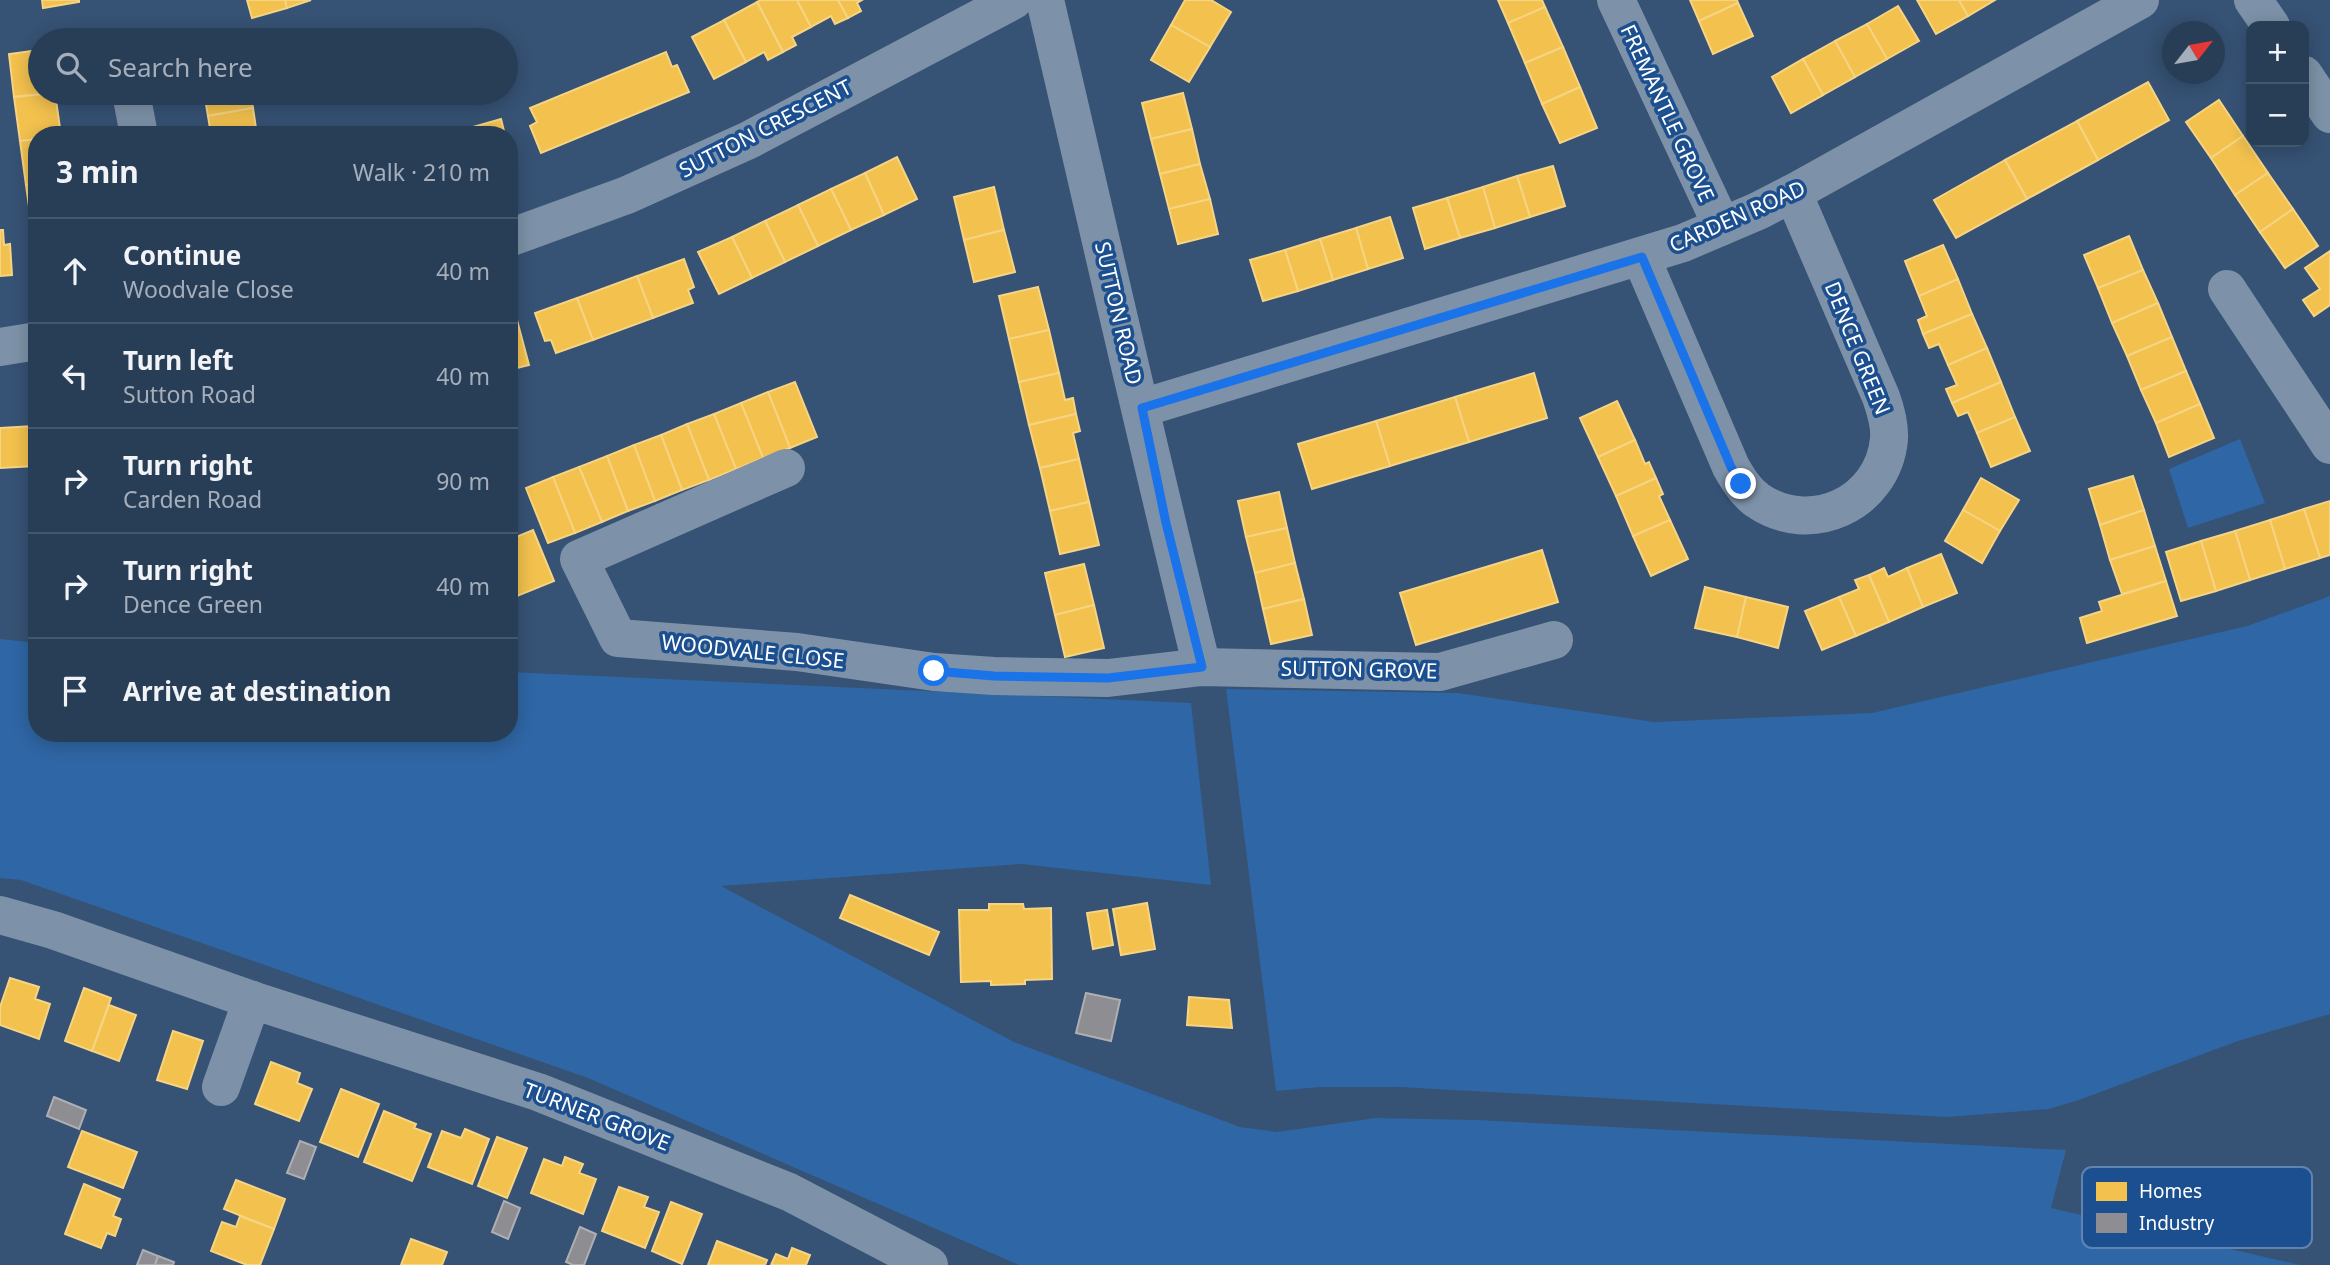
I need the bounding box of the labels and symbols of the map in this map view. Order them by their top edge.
street label: FREMANTLE GROVE [1615,20,1721,206]
north arrow [2162,21,2225,84]
street label: SUTTON CRESCENT [674,72,856,184]
street label: CARDEN ROAD [1665,174,1809,258]
street label: SUTTON ROAD [1089,239,1149,387]
street label: DENCE GREEN [1819,277,1897,419]
route end [1725,468,1756,499]
street label: WOODVALE CLOSE [660,627,846,675]
street label: SUTTON GROVE [1280,654,1438,684]
route start [918,655,949,686]
street label: TURNER GROVE [520,1075,674,1157]
legend [2082,1167,2312,1248]
text: Homes [2139,1178,2202,1204]
text: Industry [2139,1210,2214,1236]

